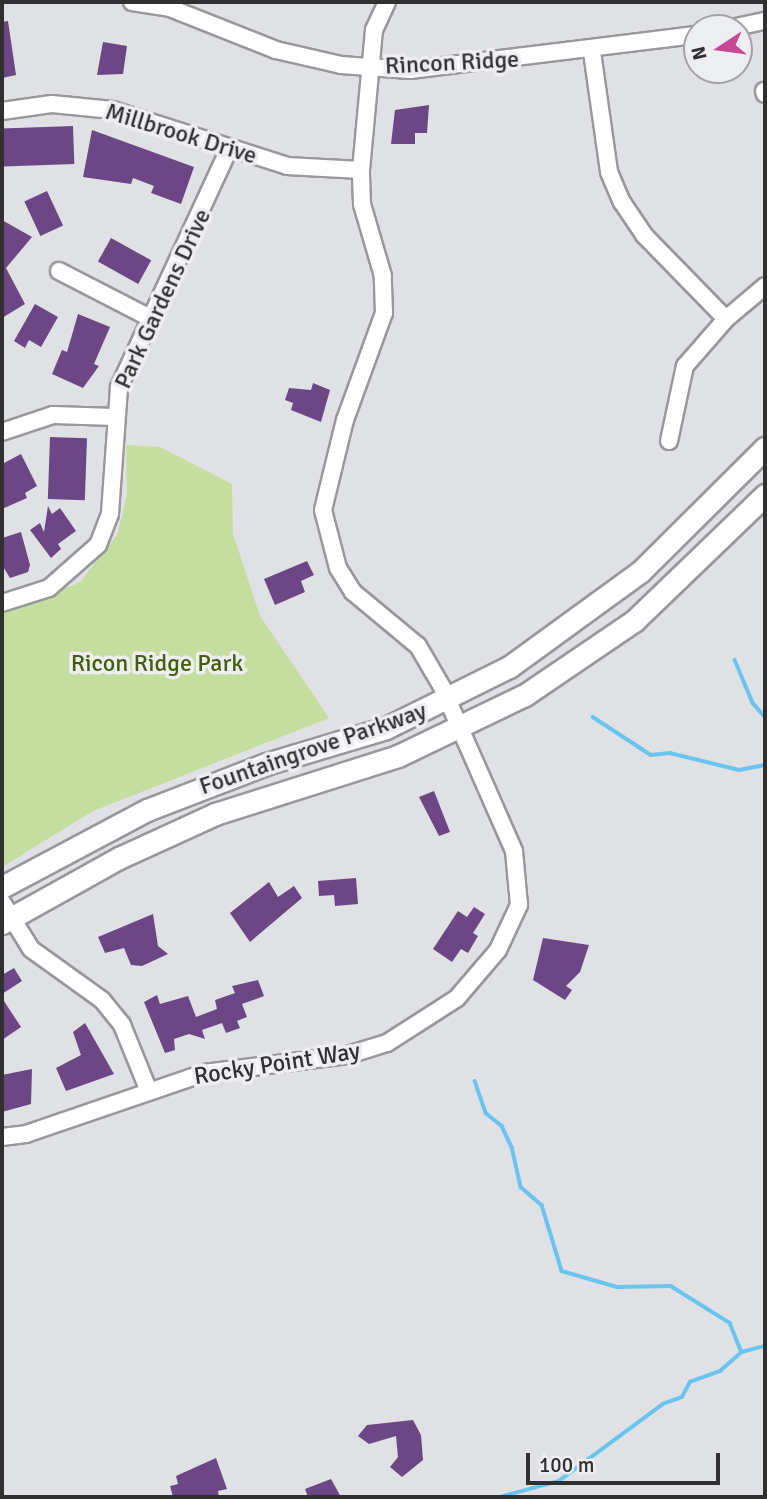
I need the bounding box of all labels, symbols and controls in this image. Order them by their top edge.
north arrow [683,14,753,84]
text: N [686,44,713,62]
street label: Rincon Ridge [384,45,520,81]
street label: Millbrook Drive [102,97,260,171]
street label: Park Gardens Drive [109,205,217,393]
park label: Ricon Ridge Park [71,650,243,678]
street label: Fountaingrove Parkway [196,697,430,801]
street label: Rocky Point Way [192,1037,362,1091]
scale bar [529,1440,723,1484]
text: 100 m [539,1452,594,1478]

